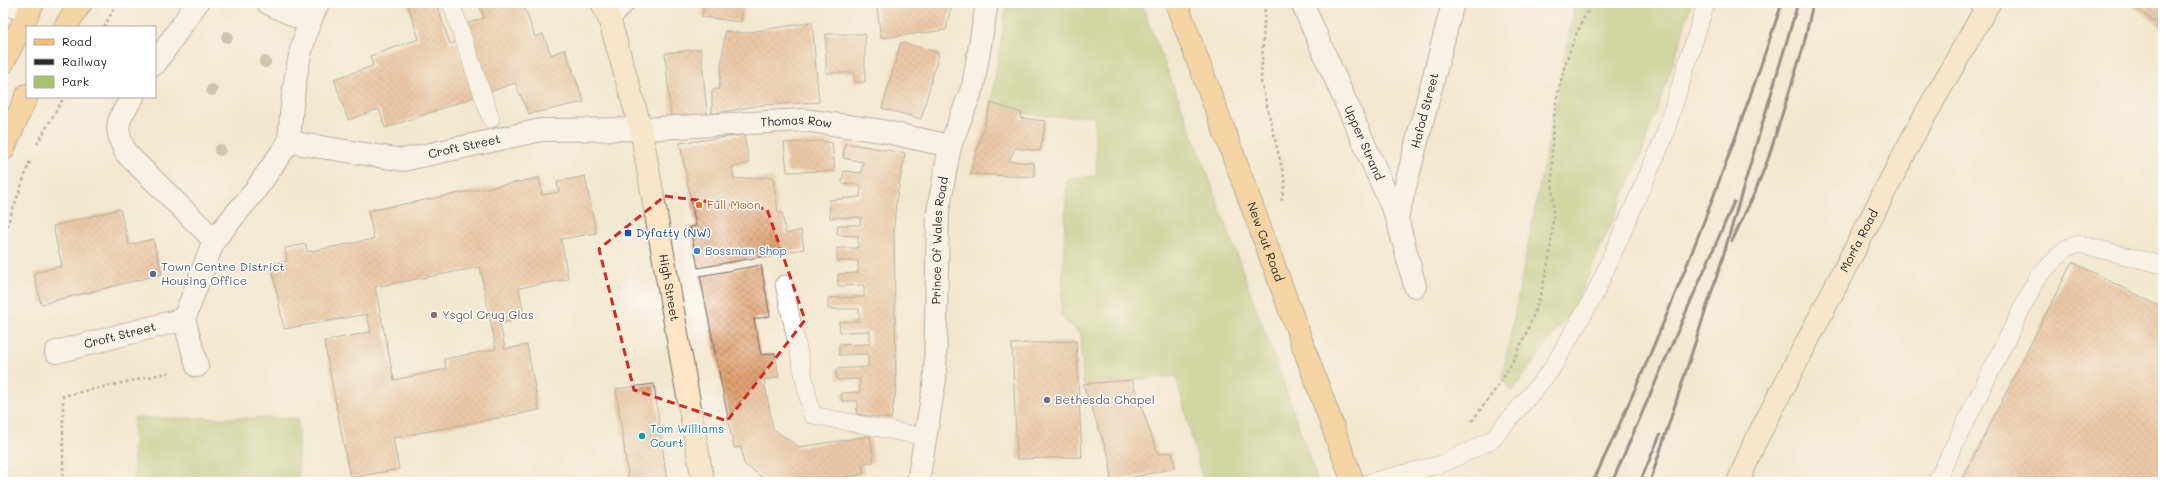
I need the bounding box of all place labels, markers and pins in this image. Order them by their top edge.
place label: Full Moon [707,196,761,212]
marker: Full Moon [694,200,704,210]
place label: Dyfatty (NW) [636,224,711,240]
marker: Dyfatty (NW) [623,228,633,238]
place label: Bossman Shop [705,242,787,258]
marker: Bossman Shop [692,246,702,256]
place label: Town Centre District Housing Office [161,258,285,288]
marker: Town Centre District Housing Office [148,269,158,279]
place label: Ysgol Crug Glas [442,306,534,322]
marker: Ysgol Crug Glas [429,310,439,320]
place label: Bethesda Chapel [1055,391,1155,407]
marker: Bethesda Chapel [1042,395,1052,405]
place label: Tom Williams Court [650,420,724,450]
marker: Tom Williams Court [637,431,647,441]

